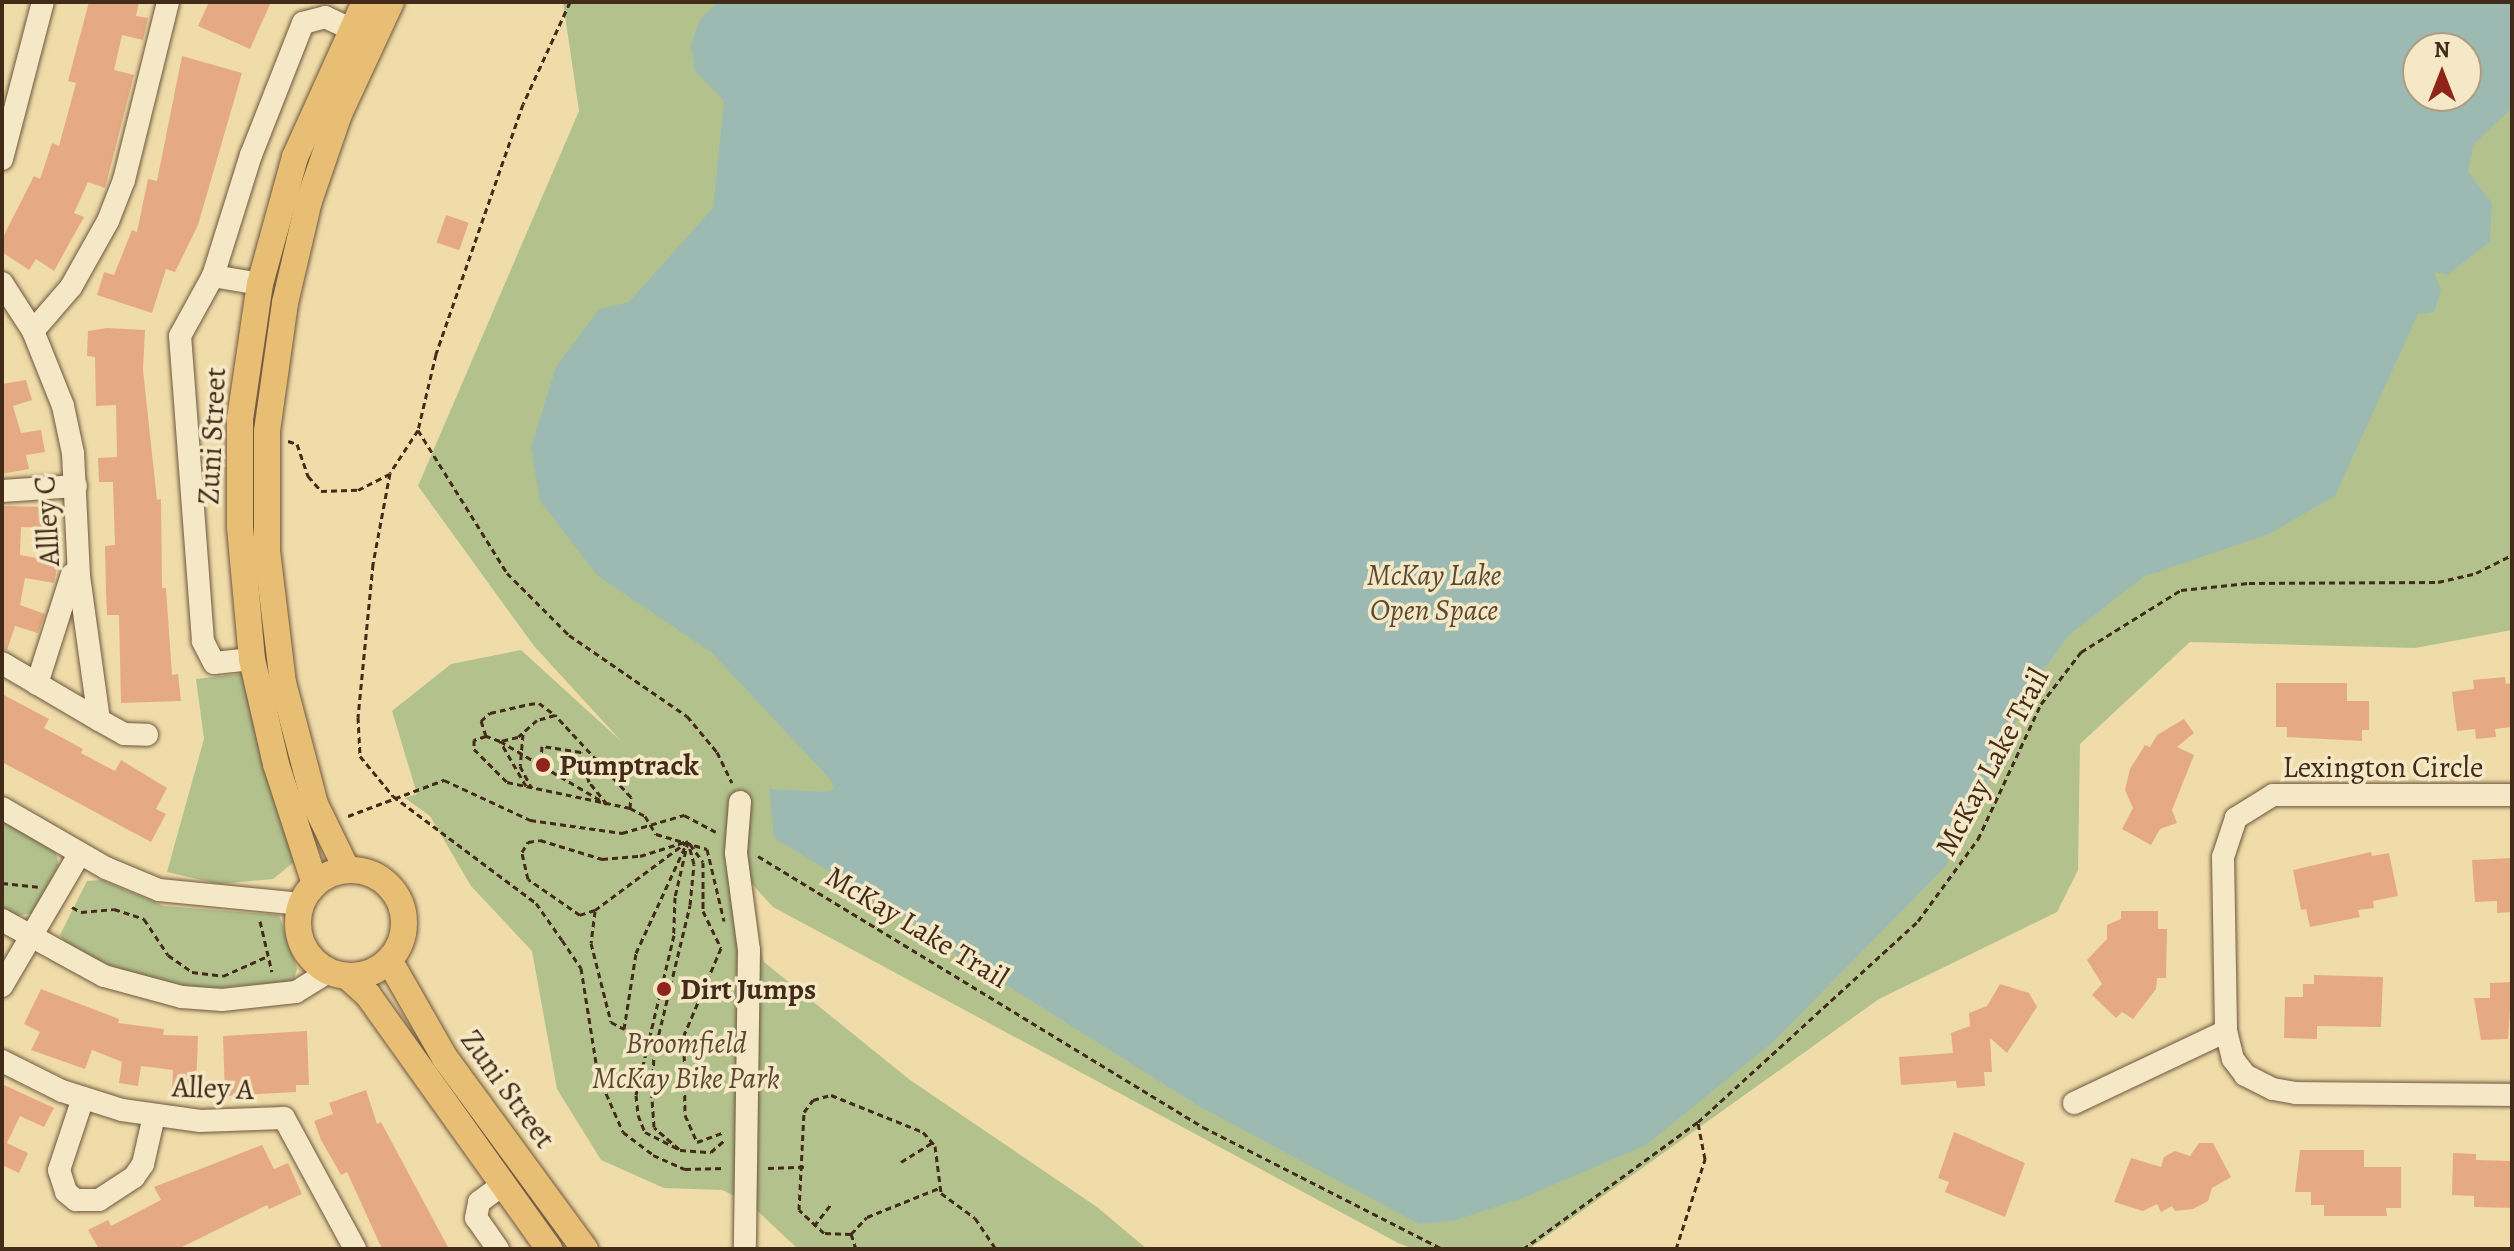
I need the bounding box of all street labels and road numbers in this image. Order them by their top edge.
street label: Zuni Street [190,366,234,506]
street label: Allley C [27,475,67,567]
street label: McKay Lake Trail [1927,662,2057,862]
street label: Lexington Circle [2283,749,2483,785]
street label: McKay Lake Trail [819,858,1015,996]
street label: Zuni Street [453,1023,563,1155]
street label: Alley A [171,1069,255,1107]

